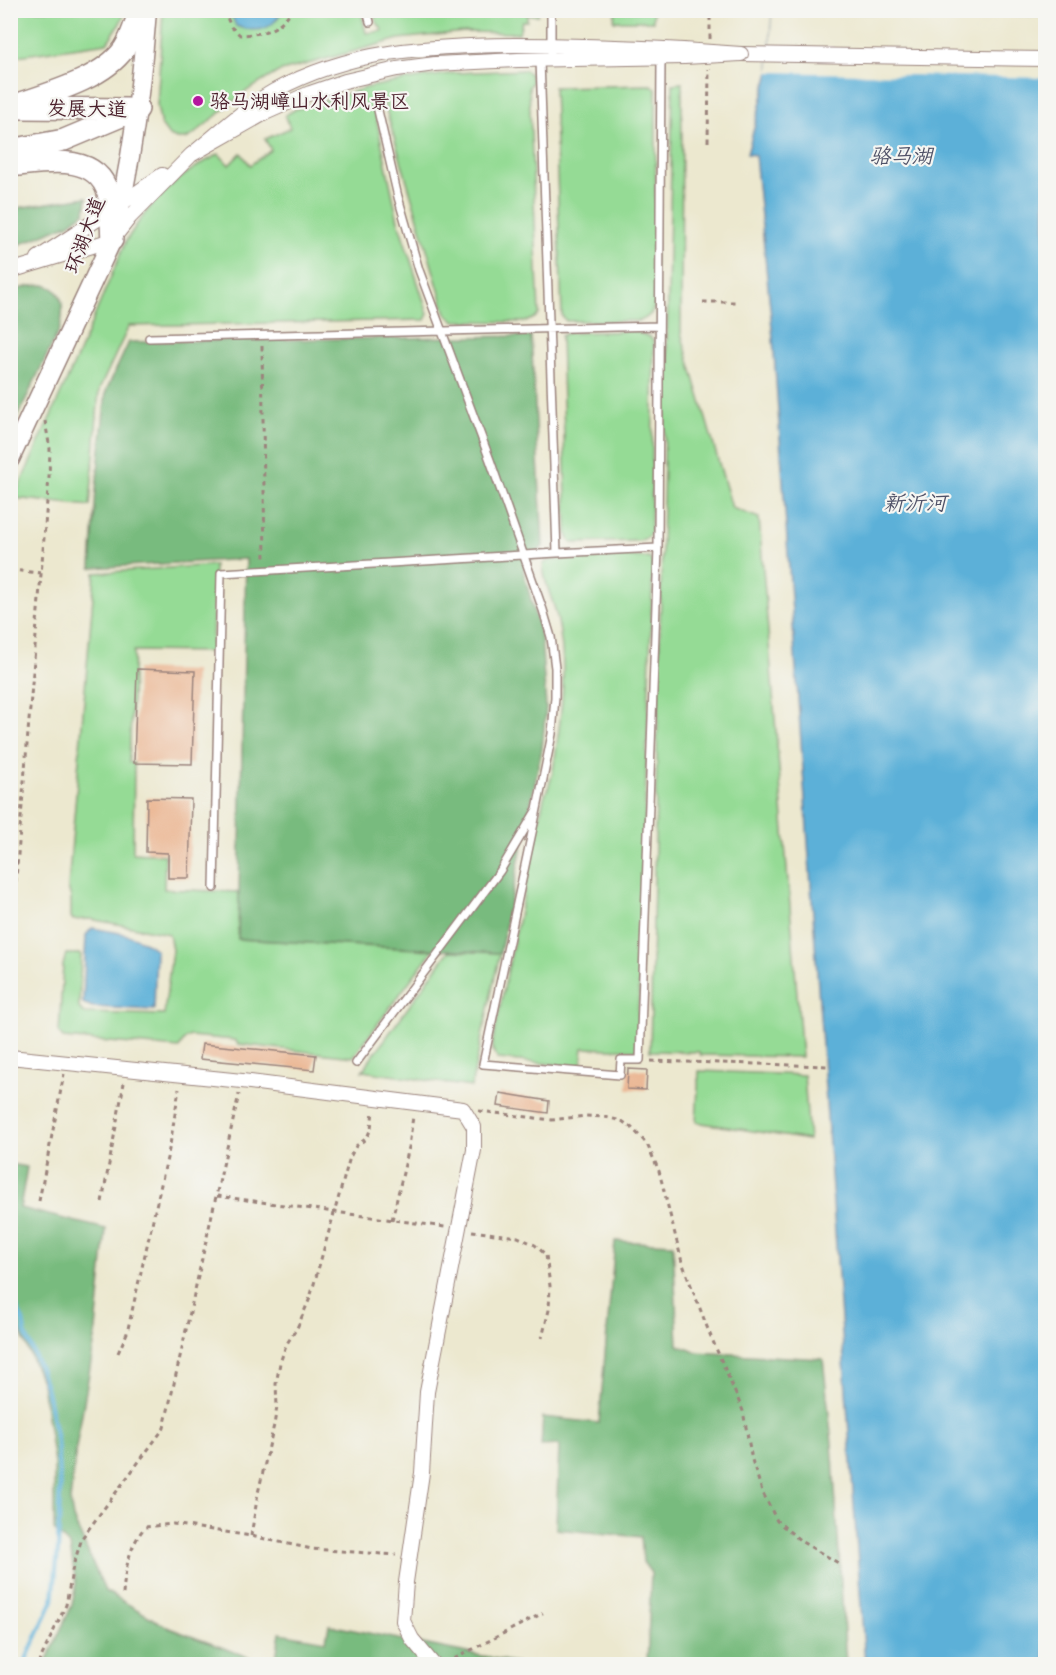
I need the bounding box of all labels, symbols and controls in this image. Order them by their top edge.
place label: 骆马湖嶂山水利风景区 [210,90,410,113]
marker: 骆马湖嶂山水利风景区 [191,94,205,108]
street label: 发展大道 [47,97,127,121]
water label: 骆马湖 [870,144,934,168]
street label: 环湖大道 [61,193,109,277]
water label: 新沂河 [884,491,949,515]

